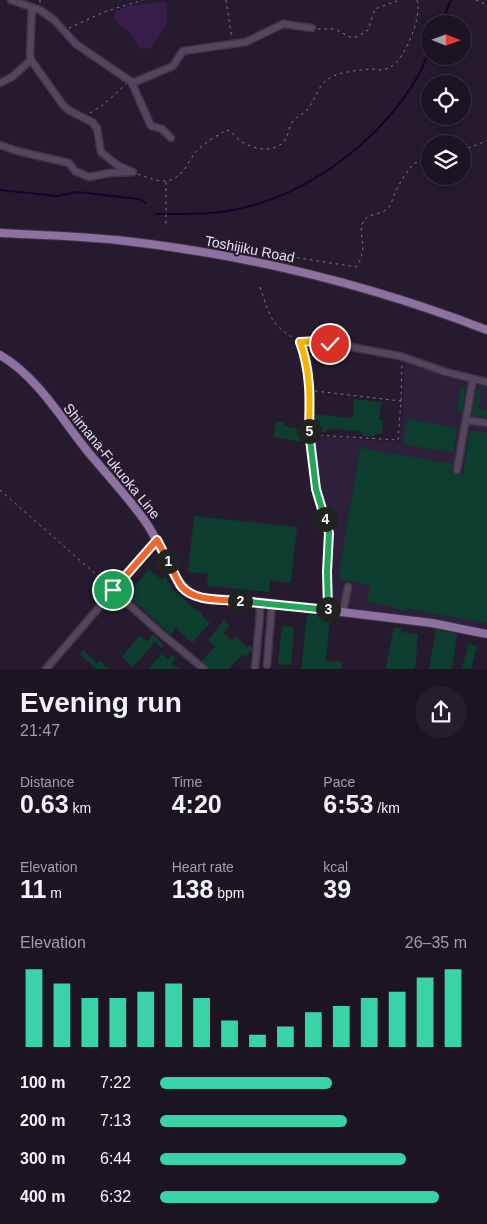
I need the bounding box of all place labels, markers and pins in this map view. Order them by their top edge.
pin [309,323,351,365]
pin: 5 [296,418,322,444]
pin: 4 [312,506,338,532]
pin: 1 [156,548,180,574]
pin [92,569,134,611]
pin: 2 [228,588,252,614]
pin: 3 [316,596,340,622]

